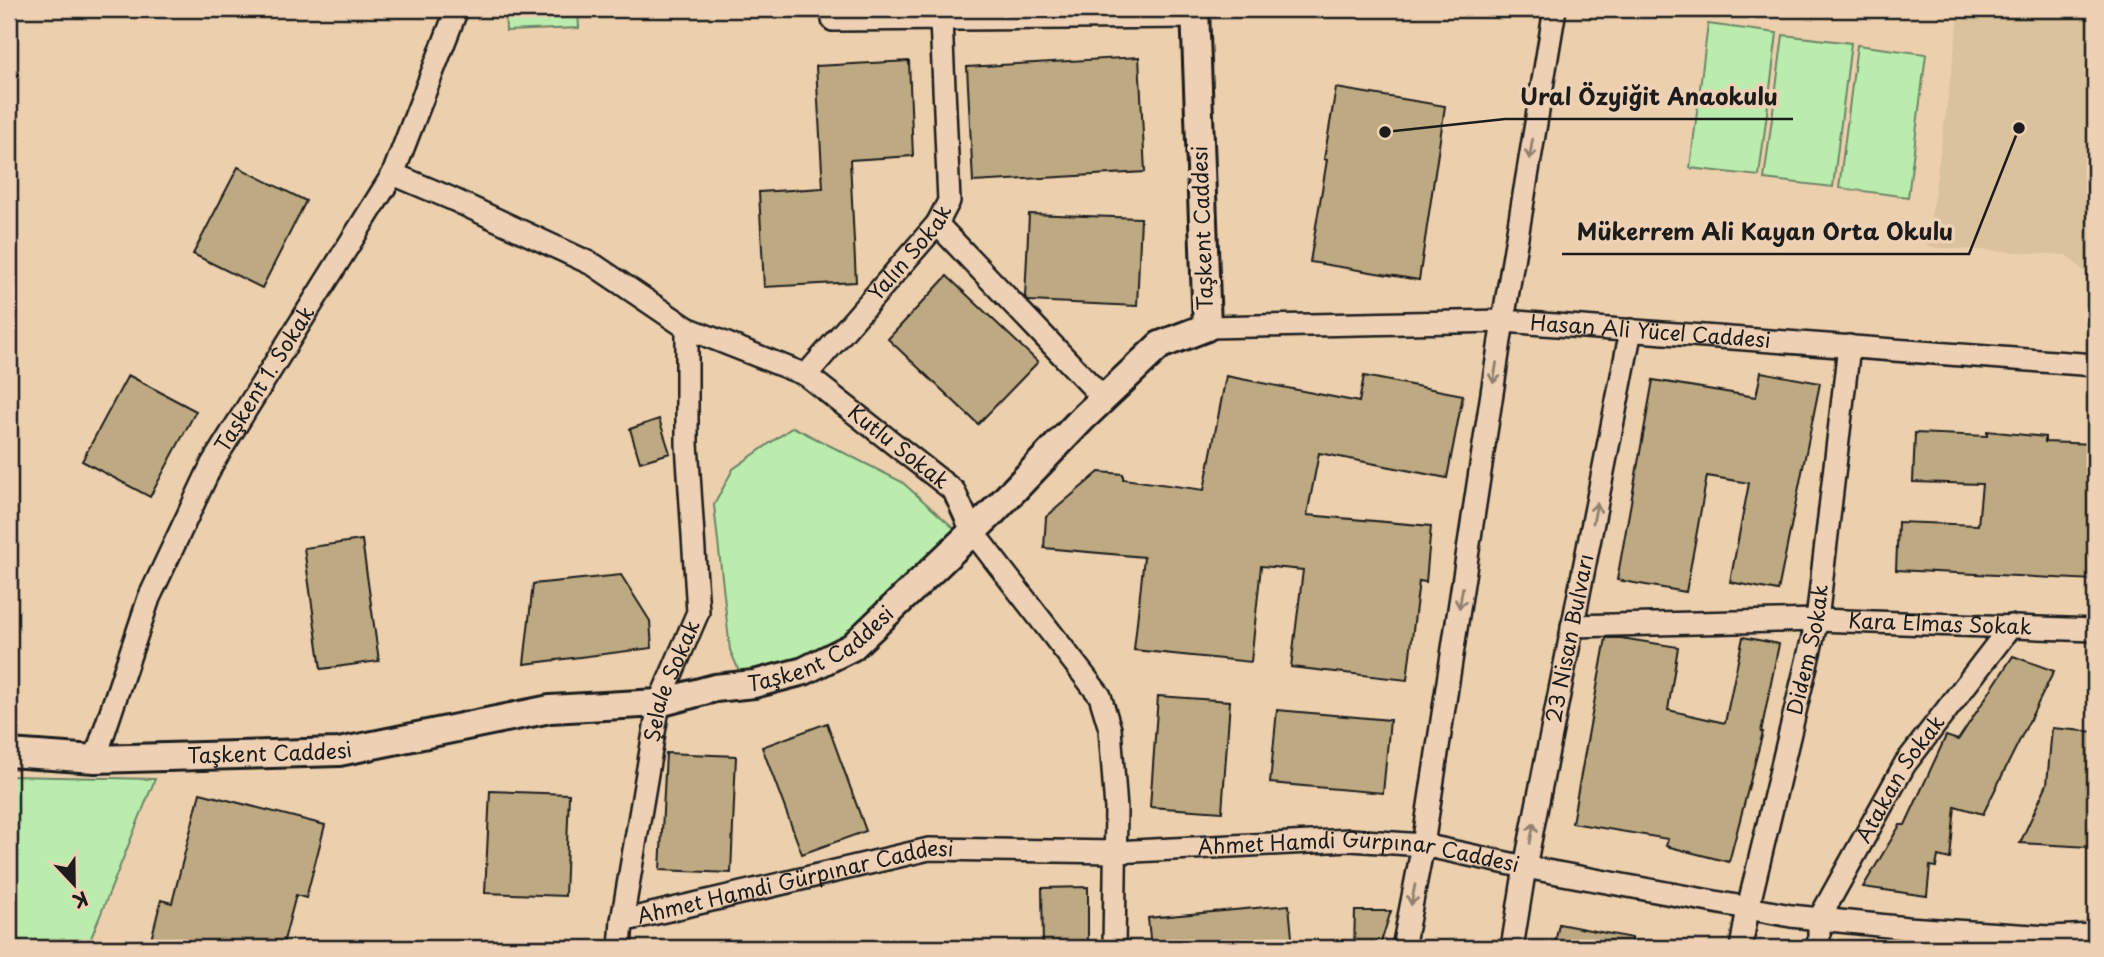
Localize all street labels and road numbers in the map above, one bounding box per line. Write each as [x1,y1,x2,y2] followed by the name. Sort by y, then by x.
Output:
[1182,145,1220,311] street label: Taşkent Caddesi
[860,198,958,307] street label: Yalın Sokak
[205,298,321,458] street label: Taşkent 1. Sokak
[1529,305,1772,355] street label: Hasan Ali Yücel Caddesi
[842,396,957,496] street label: Kutlu Sokak
[1536,551,1600,725] street label: 23 Nisan Bulvarı
[1777,582,1835,718] street label: Didem Sokak
[746,597,900,699] street label: Taşkent Caddesi
[1847,603,2032,642] street label: Kara Elmas Sokak
[635,614,707,744] street label: Şelale Sokak
[1846,707,1951,848] street label: Atakan Sokak
[187,732,355,770] street label: Taşkent Caddesi
[1197,821,1523,879] street label: Ahmet Hamdi Gürpınar Caddesi
[634,831,954,931] street label: Ahmet Hamdi Gürpınar Caddesi

